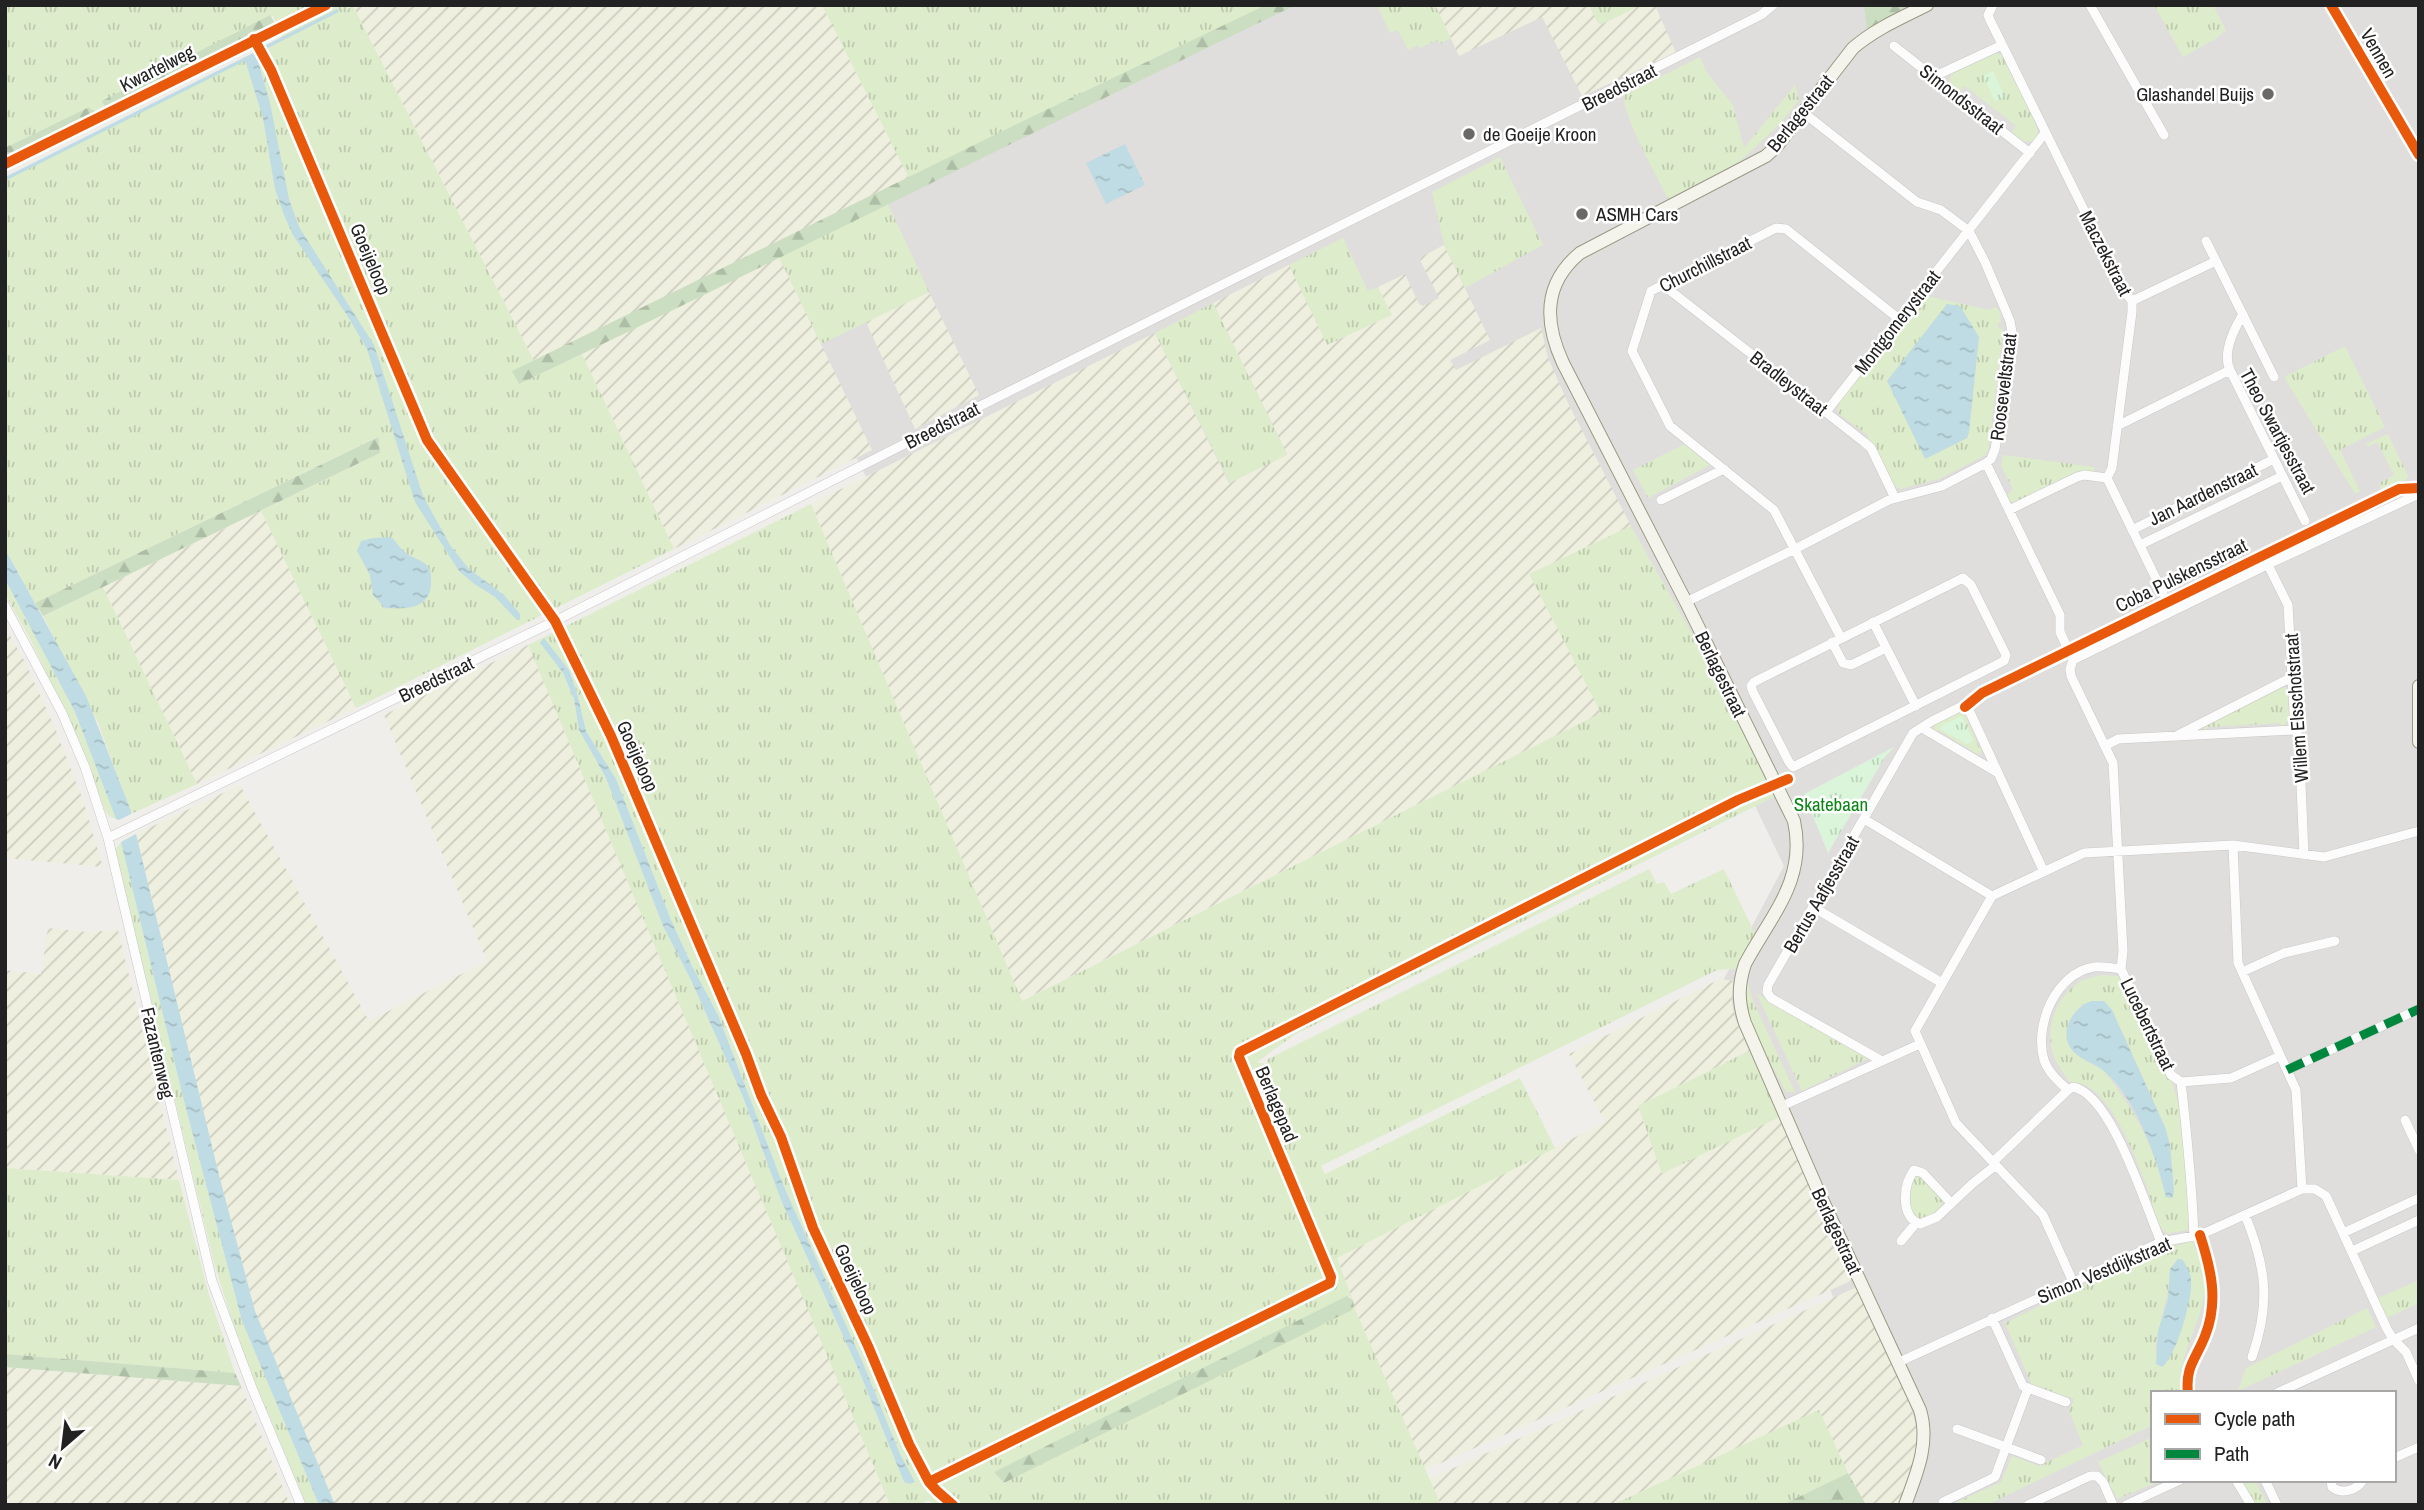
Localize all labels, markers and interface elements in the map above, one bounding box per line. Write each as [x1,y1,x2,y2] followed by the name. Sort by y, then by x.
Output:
[2355,24,2403,82] street label: Vennen
[115,38,199,98] street label: Kwartelweg
[1577,57,1661,117] street label: Breedstraat
[1914,58,2010,141] street label: Simondsstraat
[1761,68,1840,157] street label: Berlagestraat
[2136,81,2254,107] place label: Glashandel Buijs
[2260,86,2276,102] marker: Glashandel Buijs
[1483,121,1596,147] place label: de Goeije Kroon
[1461,126,1477,142] marker: de Goeije Kroon
[1595,201,1678,227] place label: ASMH Cars
[1574,206,1590,222] marker: ASMH Cars
[2073,206,2139,301] street label: Maczekstraat
[344,219,398,299] street label: Goeijeloop
[1654,229,1756,298] street label: Churchillstraat
[1848,264,1946,379] street label: Montgomerystraat
[1984,331,2023,442] street label: Rooseveltstraat
[1745,344,1834,422] street label: Bradleystraat
[2234,364,2322,499] street label: Theo Swartjesstraat
[900,395,984,455] street label: Breedstraat
[2144,456,2262,532] street label: Jan Aardenstraat
[2111,532,2252,618] street label: Coba Pulskensstraat
[1689,627,1753,722] street label: Berlagestraat
[2278,632,2314,784] street label: Willem Elsschotstraat
[394,649,478,708] street label: Breedstraat
[611,716,665,796] street label: Goeijeloop
[1794,791,1868,817] park label: Skatebaan
[1777,830,1865,957] street label: Bertus Aafjesstraat
[2114,974,2182,1075] street label: Lucebertstraat
[135,1005,181,1101] street label: Fazantenweg
[1249,1062,1305,1146] street label: Berlagepad
[1806,1184,1869,1279] street label: Berlagestraat
[2033,1230,2175,1310] street label: Simon Vestdijkstraat
[828,1239,884,1319] street label: Goeijeloop
[2151,1391,2396,1482] legend
[2214,1404,2295,1433] text: Cycle path
[28,1412,98,1482] north arrow
[2214,1439,2249,1468] text: Path
[44,1448,66,1476] text: N

